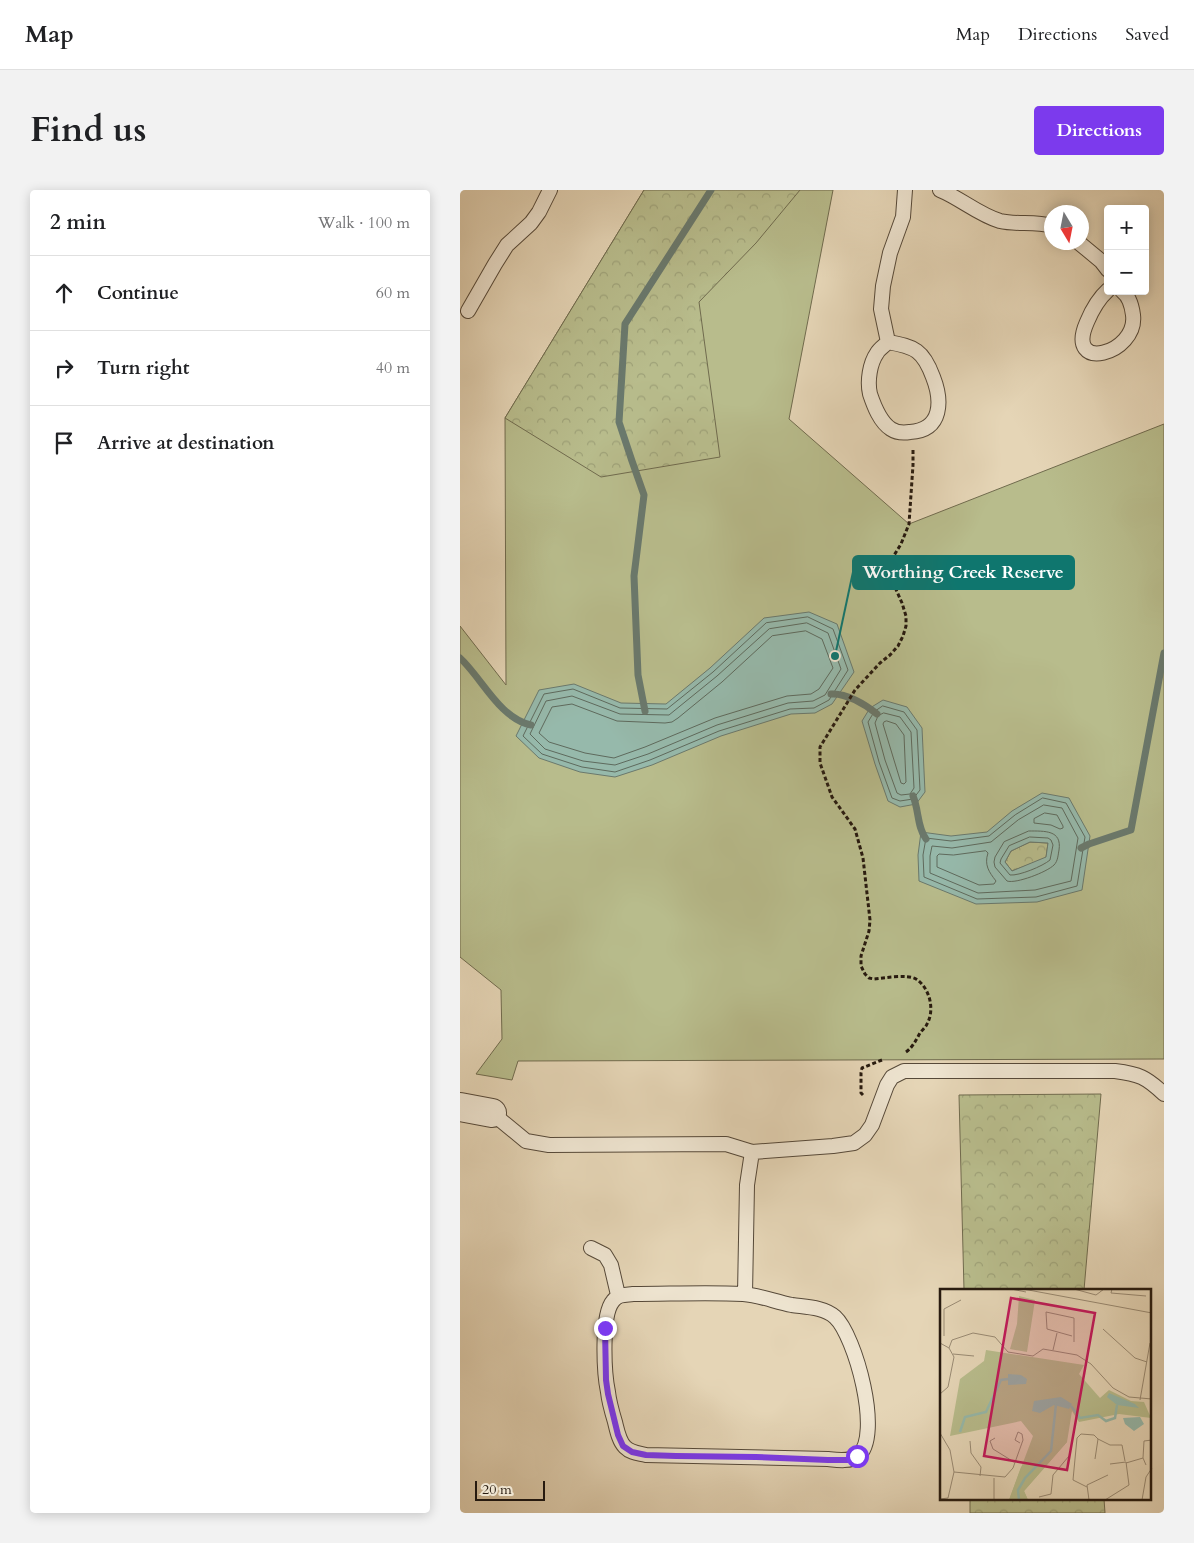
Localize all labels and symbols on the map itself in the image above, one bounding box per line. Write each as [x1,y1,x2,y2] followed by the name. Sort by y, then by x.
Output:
[1044,205,1089,250] north arrow
[853,556,1074,589] callout: Worthing Creek Reserve
[861,560,1064,585] text: Worthing Creek Reserve
[940,1289,1152,1500] inset map
[594,1317,617,1340] route end
[846,1445,869,1468] route start
[475,1478,545,1501] scale bar

